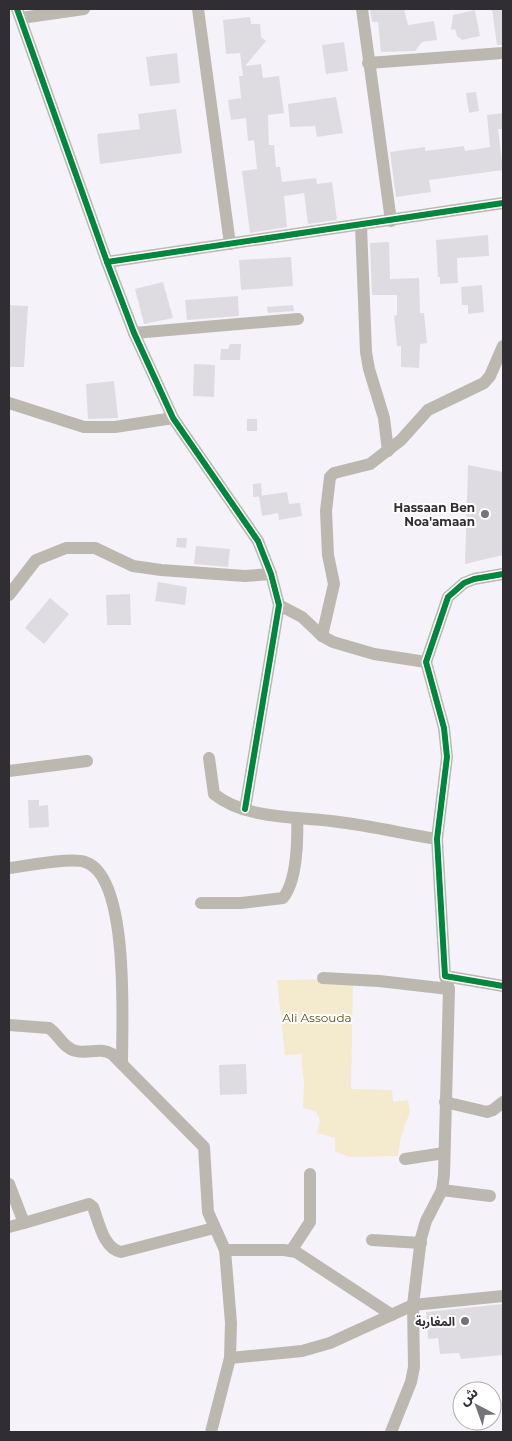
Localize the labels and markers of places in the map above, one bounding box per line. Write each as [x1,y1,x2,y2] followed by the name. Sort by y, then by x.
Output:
[394,500,475,529] place label: Hassaan Ben Noa'amaan
[479,508,491,520] marker: Hassaan Ben Noa'amaan
[415,1314,455,1329] place label: المغاربة
[459,1315,471,1327] marker: المغاربة

